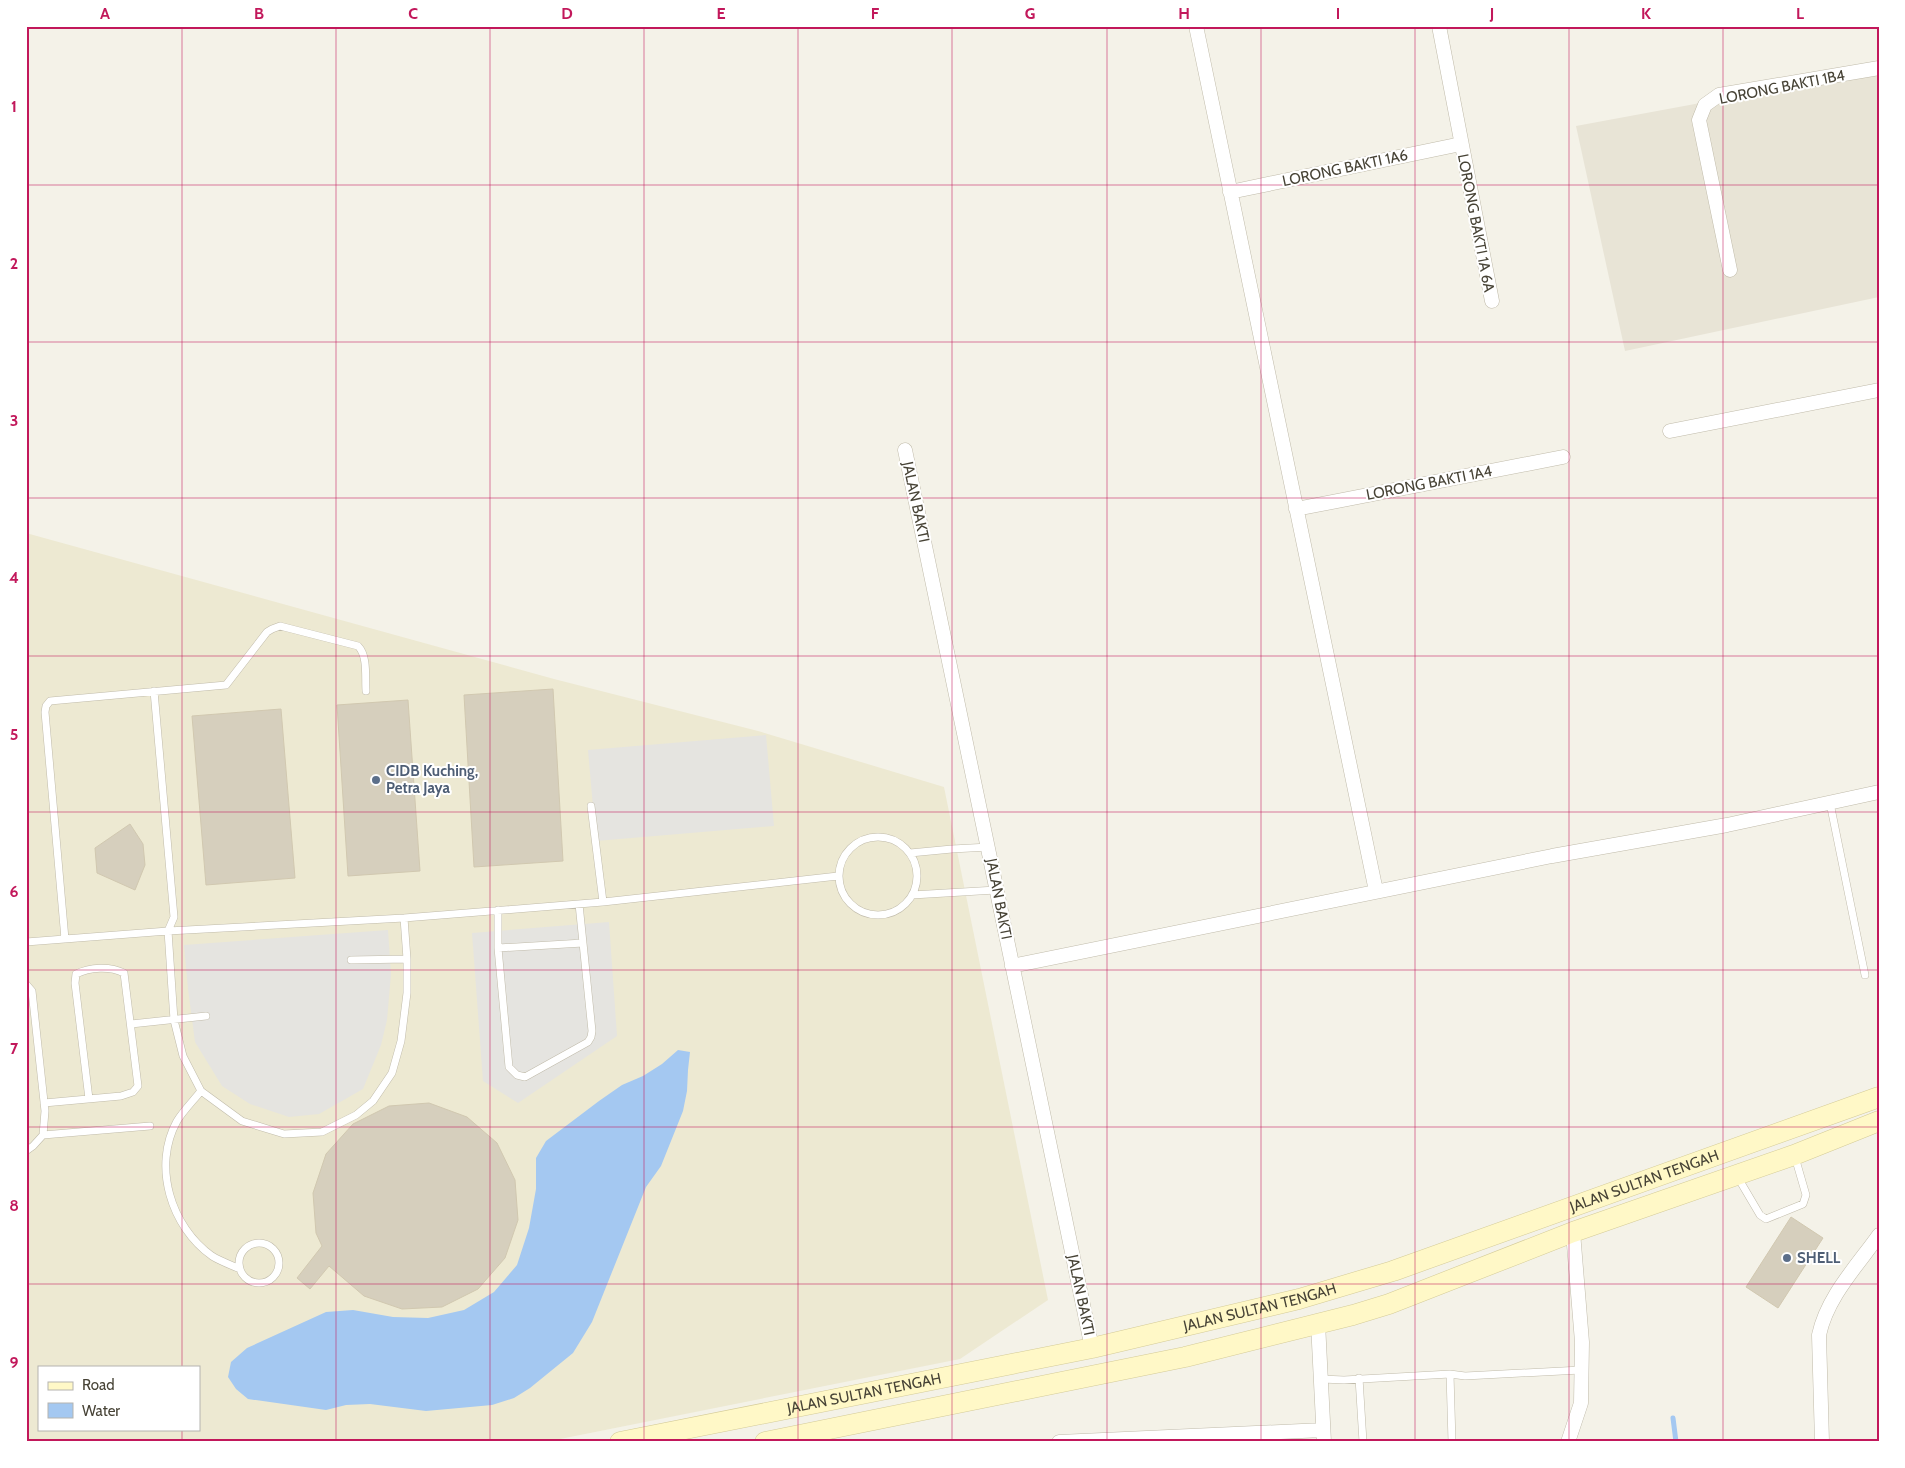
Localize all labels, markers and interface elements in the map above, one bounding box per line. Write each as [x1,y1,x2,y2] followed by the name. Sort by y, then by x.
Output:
[100,4,110,23] text: A
[254,4,264,23] text: B
[408,4,418,23] text: C
[561,4,573,23] text: D
[716,4,726,23] text: E
[871,4,880,23] text: F
[1025,4,1035,23] text: G
[1178,4,1190,23] text: H
[1336,4,1340,23] text: I
[1489,4,1494,23] text: J
[1641,4,1651,23] text: K
[1796,4,1804,23] text: L
[1718,66,1847,108] street label: LORONG BAKTI 1B4
[11,97,17,116] text: 1
[1281,146,1409,190] street label: LORONG BAKTI 1A6
[1454,152,1498,294] street label: LORONG BAKTI 1A 6A
[10,254,18,273] text: 2
[10,411,18,430] text: 3
[898,459,933,544] street label: JALAN BAKTI
[1364,462,1494,504] street label: LORONG BAKTI 1A4
[9,568,19,587] text: 4
[10,725,18,744] text: 5
[386,762,478,797] place label: CIDB Kuching, Petra Jaya
[370,774,382,786] marker: CIDB Kuching, Petra Jaya
[982,856,1016,941] street label: JALAN BAKTI
[10,882,19,901] text: 6
[10,1039,19,1058] text: 7
[1566,1146,1721,1216] street label: JALAN SULTAN TENGAH
[9,1196,19,1215] text: 8
[1797,1249,1841,1267] place label: SHELL
[1063,1252,1098,1337] street label: JALAN BAKTI
[1781,1252,1793,1264] marker: SHELL
[1181,1279,1339,1335] street label: JALAN SULTAN TENGAH
[10,1353,19,1372] text: 9
[38,1366,200,1430] legend
[784,1369,943,1418] street label: JALAN SULTAN TENGAH
[82,1376,115,1394] text: Road
[82,1402,120,1420] text: Water

